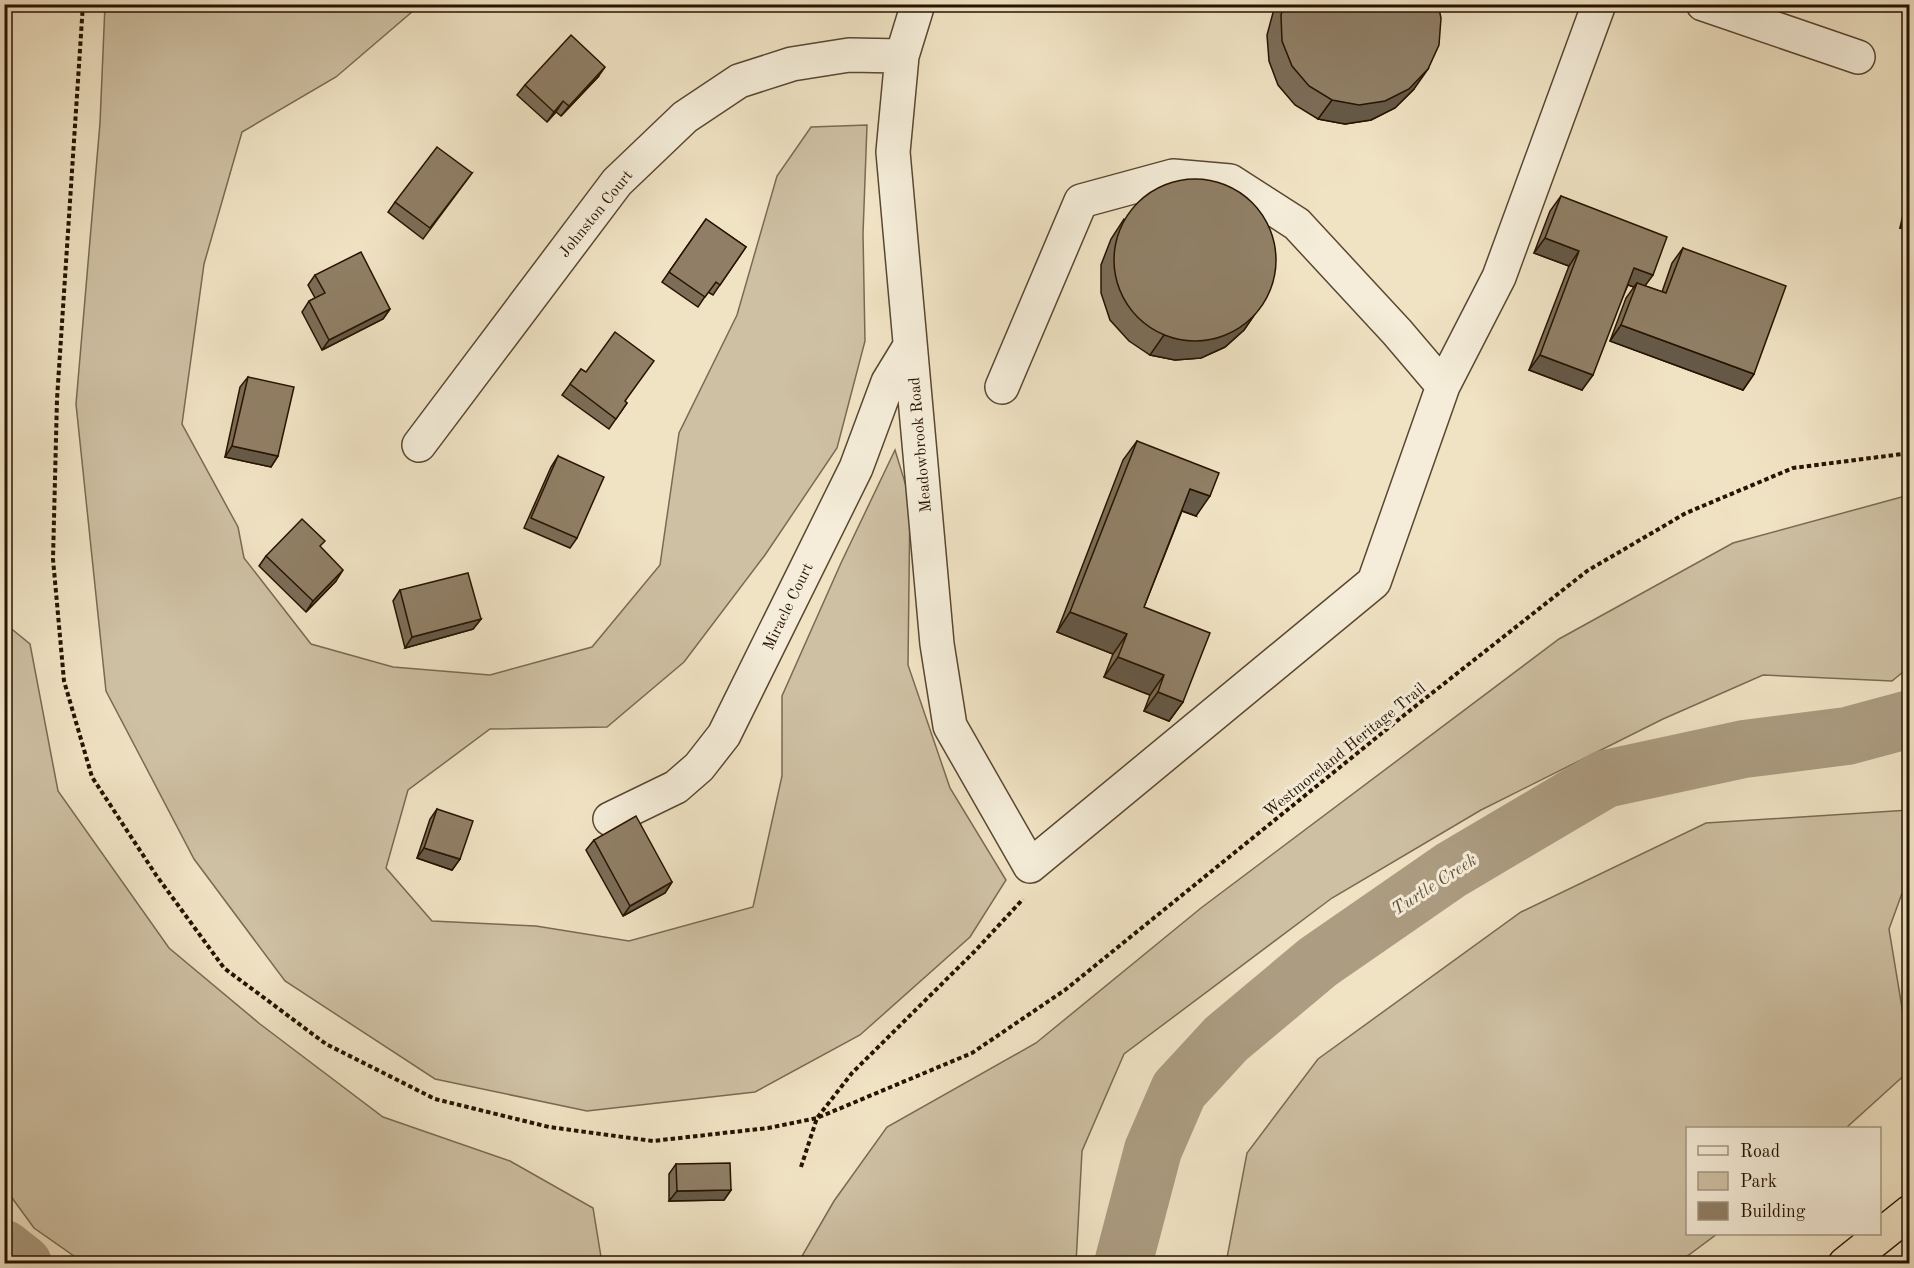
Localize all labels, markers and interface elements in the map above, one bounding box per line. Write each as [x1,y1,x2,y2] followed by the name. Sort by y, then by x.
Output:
[557,167,637,261] street label: Johnston Court
[907,376,935,513] street label: Meadowbrook Road
[761,560,817,653] street label: Miracle Court
[1261,680,1429,821] street label: Westmoreland Heritage Trail
[1389,851,1480,919] water label: Turtle Creek
[1686,1127,1881,1235] legend
[1740,1143,1780,1161] text: Road
[1740,1173,1777,1191] text: Park
[1740,1203,1806,1221] text: Building

